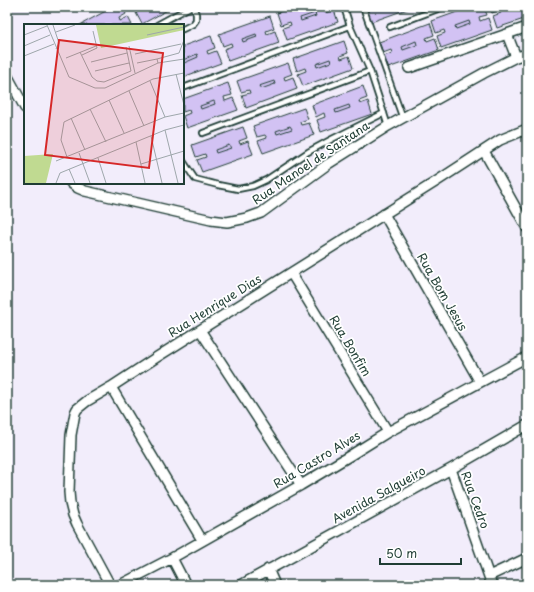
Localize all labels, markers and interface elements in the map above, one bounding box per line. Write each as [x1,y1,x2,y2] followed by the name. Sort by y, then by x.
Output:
[24,24,184,184] inset map
[248,116,373,208] street label: Rua Manoel de Santana
[413,249,473,334] street label: Rua Bom Jesus
[164,269,265,341] street label: Rua Henrique Dias
[326,311,376,380] street label: Rua Bonfim
[270,426,364,492] street label: Rua Castro Alves
[329,461,429,527] street label: Avenida Salgueiro
[457,468,495,531] street label: Rua Cedro
[380,540,461,566] scale bar
[386,544,417,562] text: 50 m

